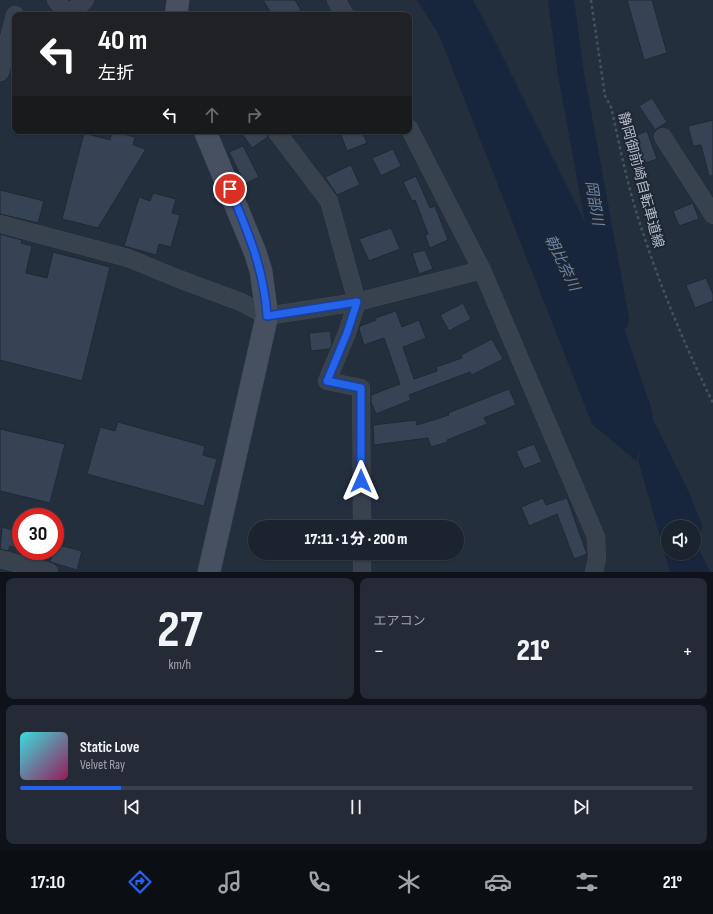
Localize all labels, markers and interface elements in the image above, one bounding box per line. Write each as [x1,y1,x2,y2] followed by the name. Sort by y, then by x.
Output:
[98,24,147,57] text: 40 m
[32,28,84,80] icon: left
[98,63,134,84] text: 左折
[159,104,181,126] icon: left
[201,104,223,126] icon: ahead
[243,104,265,126] icon: right
[615,110,667,250] street label: 静岡御前崎自転車道線
[213,172,247,206] pin
[219,178,241,200] icon: arrive
[581,179,608,229] water label: 岡部川
[540,232,585,296] water label: 朝比奈川
[340,460,382,502] position arrow
[12,508,64,560] speed limit sign: 30
[661,520,701,560] map controls
[661,520,701,560] button: sound
[305,530,407,549] text: 17:11 · 1 分 · 200 m
[157,599,202,662] text: 27
[374,613,426,629] text: エアコン
[517,633,550,669] text: 21°
[374,638,384,665] text: −
[682,638,693,665] text: +
[169,657,191,673] text: km/h
[80,738,139,757] text: Static Love
[80,757,125,773] text: Velvet Ray
[121,796,143,818] icon: previous
[345,796,367,818] icon: pause
[570,796,592,818] icon: next
[126,868,154,896] icon: directions
[216,868,244,896] icon: music
[305,868,333,896] icon: phone
[395,868,423,896] icon: climate
[484,868,512,896] icon: car
[573,868,601,896] icon: filters
[31,872,65,893] text: 17:10
[663,872,682,893] text: 21°

